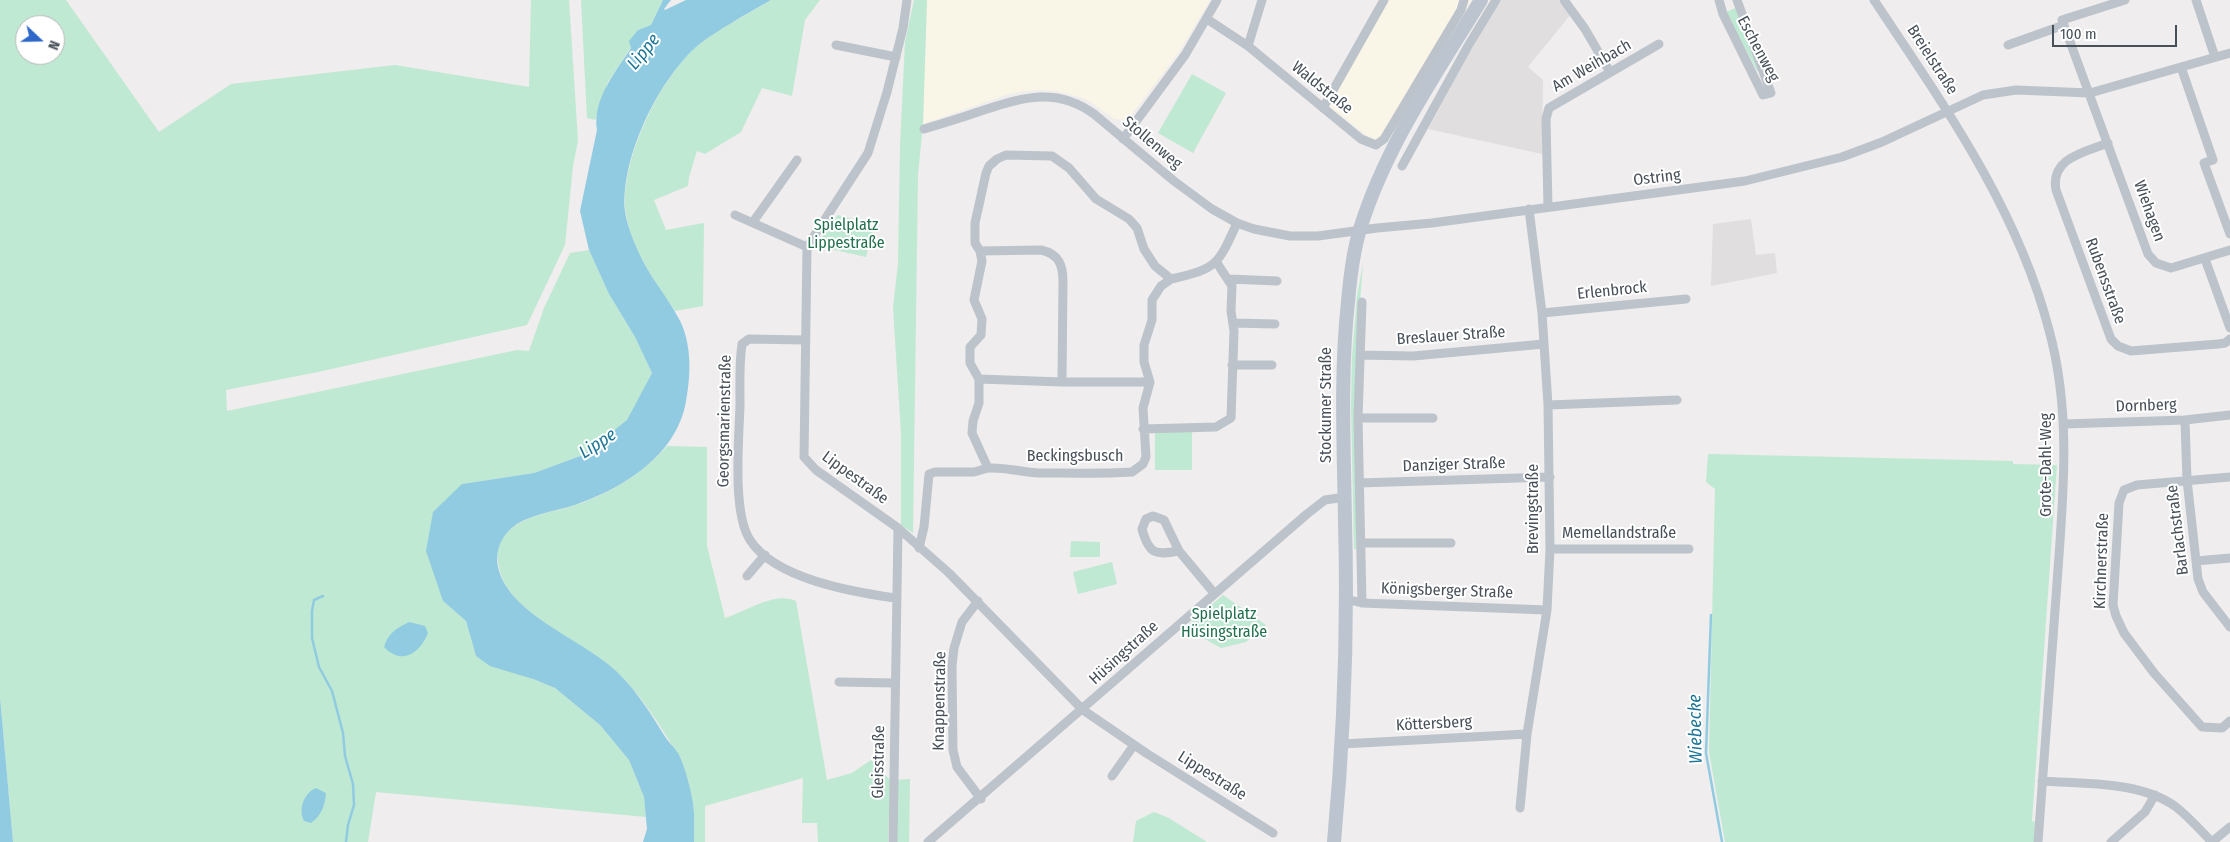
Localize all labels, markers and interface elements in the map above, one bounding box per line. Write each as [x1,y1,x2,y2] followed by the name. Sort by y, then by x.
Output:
[1733,13,1783,85] street label: Eschenweg
[15,15,65,65] north arrow
[2055,15,2180,47] scale bar
[1902,21,1962,99] street label: Breielstraße
[2060,25,2097,43] text: 100 m
[623,30,665,74] water label: Lippe
[1549,36,1635,96] street label: Am Weihbach
[44,38,63,52] text: N
[1287,57,1357,119] street label: Waldstraße
[1118,113,1186,173] street label: Stollenweg
[1632,166,1682,190] street label: Ostring
[2129,178,2169,244] street label: Wiehagen
[807,216,885,254] park label: Spielplatz Lippestraße
[2081,235,2129,327] street label: Rubensstraße
[1576,278,1648,304] street label: Erlenbrock
[1396,323,1506,349] street label: Breslauer Straße
[1317,347,1337,463] street label: Stockumer Straße
[714,355,736,487] street label: Georgsmarienstraße
[2115,395,2177,417] street label: Dornberg
[2037,413,2057,517] street label: Grote-Dahl-Weg
[575,424,621,464] water label: Lippe
[818,447,892,509] street label: Lippestraße
[1027,447,1123,467] street label: Beckingsbusch
[1402,454,1506,476] street label: Danziger Straße
[1524,464,1544,554] street label: Brevingstraße
[2163,484,2193,576] street label: Barlachstraße
[2091,513,2113,609] street label: Kirchnerstraße
[1562,524,1676,544] street label: Memellandstraße
[1381,579,1513,603] street label: Königsberger Straße
[1181,605,1267,643] park label: Spielplatz Hüsingstraße
[1086,617,1162,689] street label: Hüsingstraße
[930,651,950,751] street label: Knappenstraße
[1685,694,1707,764] water label: Wiebecke
[1395,712,1473,736] street label: Köttersberg
[869,725,889,799] street label: Gleisstraße
[1174,747,1250,805] street label: Lippestraße

